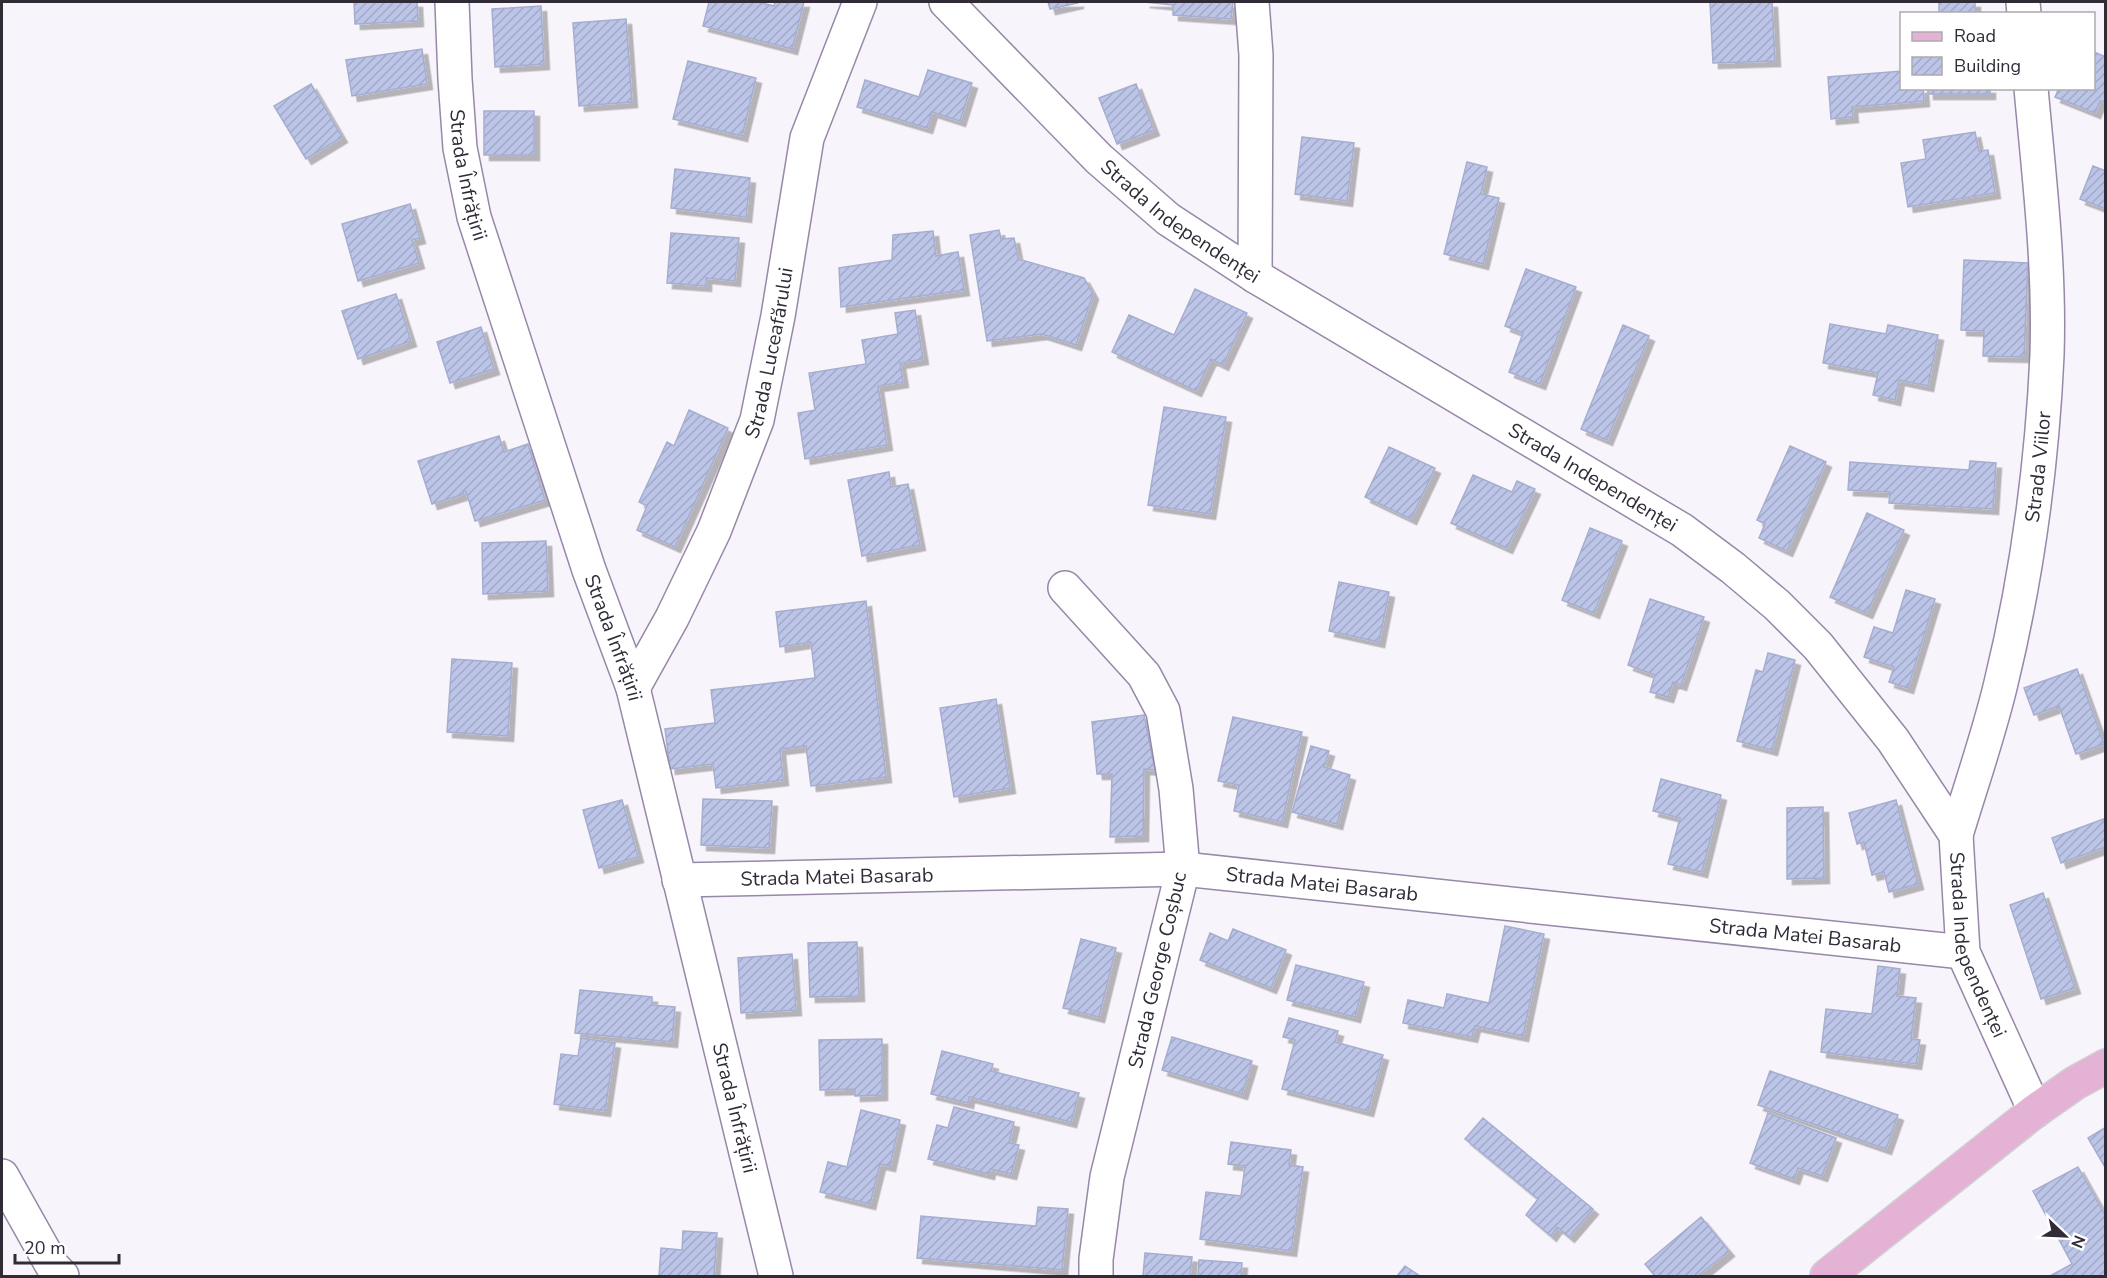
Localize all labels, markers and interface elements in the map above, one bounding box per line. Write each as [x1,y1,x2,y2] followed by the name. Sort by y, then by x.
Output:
[1900,12,2095,90] legend
[1954,24,1996,48] text: Road
[1954,54,2021,78] text: Building
[443,108,494,244] street label: Strada Înfrățirii
[1095,153,1265,290] street label: Strada Independenței
[738,265,800,443] street label: Strada Luceafărului
[2019,410,2058,524] street label: Strada Viilor
[1503,417,1683,538] street label: Strada Independenței
[578,571,649,704] street label: Strada Înfrățirii
[1943,851,2013,1042] street label: Strada Independenței
[740,861,934,893] street label: Strada Matei Basarab
[1225,861,1419,908] street label: Strada Matei Basarab
[1122,869,1193,1071] street label: Strada George Coșbuc
[1708,912,1903,959] street label: Strada Matei Basarab
[706,1040,764,1176] street label: Strada Înfrățirii
[2035,1206,2095,1266] north arrow
[15,1227,118,1265] scale bar
[2065,1232,2090,1251] text: N
[24,1236,66,1260] text: 20 m

